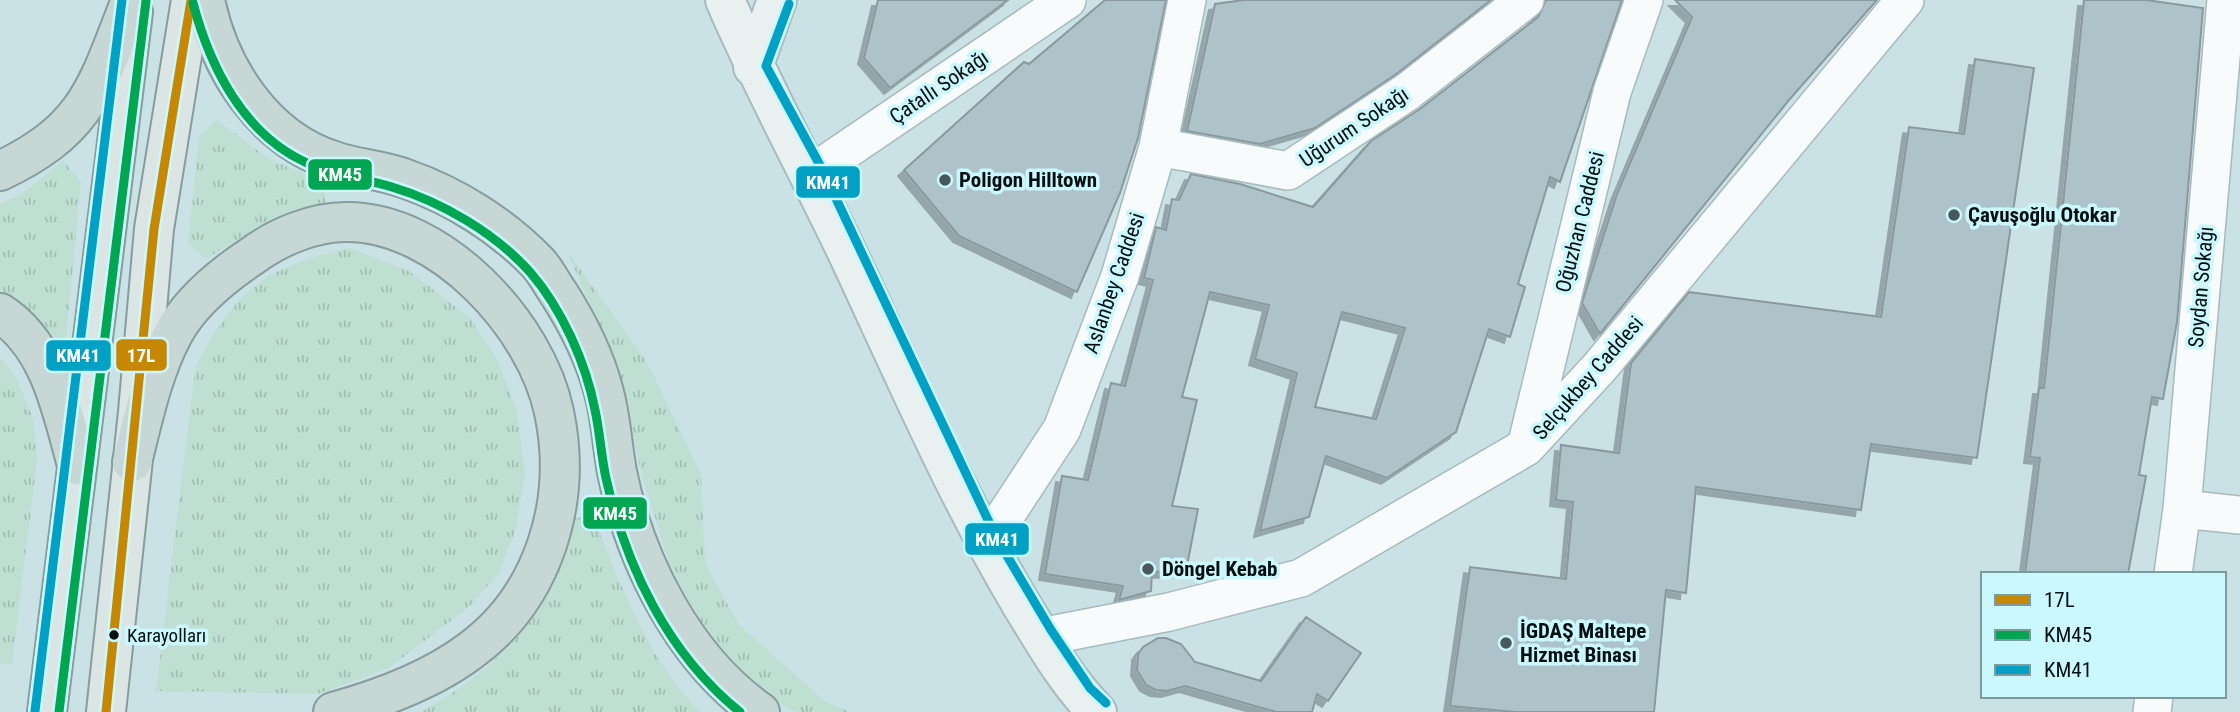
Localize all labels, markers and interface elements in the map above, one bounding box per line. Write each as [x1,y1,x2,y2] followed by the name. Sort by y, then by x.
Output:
[885,45,993,129] street label: Çatallı Sokağı
[1295,82,1413,172] street label: Uğurum Sokağı
[1551,149,1609,295] street label: Oğuzhan Caddesi
[307,158,373,191] line badge: KM45
[318,163,362,186] text: KM45
[795,165,861,199] line badge: KM41
[959,168,1097,192] place label: Poligon Hilltown
[806,171,850,194] text: KM41
[937,172,953,188] marker: Poligon Hilltown
[1968,203,2117,227] place label: Çavuşoğlu Otokar
[1946,207,1962,223] marker: Çavuşoğlu Otokar
[1079,209,1149,357] street label: Aslanbey Caddesi
[2184,225,2218,349] street label: Soydan Sokağı
[1528,311,1648,445] street label: Selçukbey Caddesi
[115,338,168,372] line badge: 17L
[45,339,112,372] line badge: KM41
[56,344,100,367] text: KM41
[127,344,155,367] text: 17L
[582,496,648,530] line badge: KM45
[593,502,637,525] text: KM45
[964,522,1030,556] line badge: KM41
[975,528,1019,551] text: KM41
[1162,557,1278,581] place label: Döngel Kebab
[1140,561,1156,577] marker: Döngel Kebab
[1981,572,2226,698] legend
[2044,588,2075,612] text: 17L
[1520,619,1646,667] place label: İGDAŞ Maltepe Hizmet Binası
[2044,623,2092,647] text: KM45
[127,624,206,647] place label: Karayolları
[107,628,121,642] marker: Karayolları
[1498,635,1514,651] marker: İGDAŞ Maltepe Hizmet Binası
[2044,658,2092,682] text: KM41

